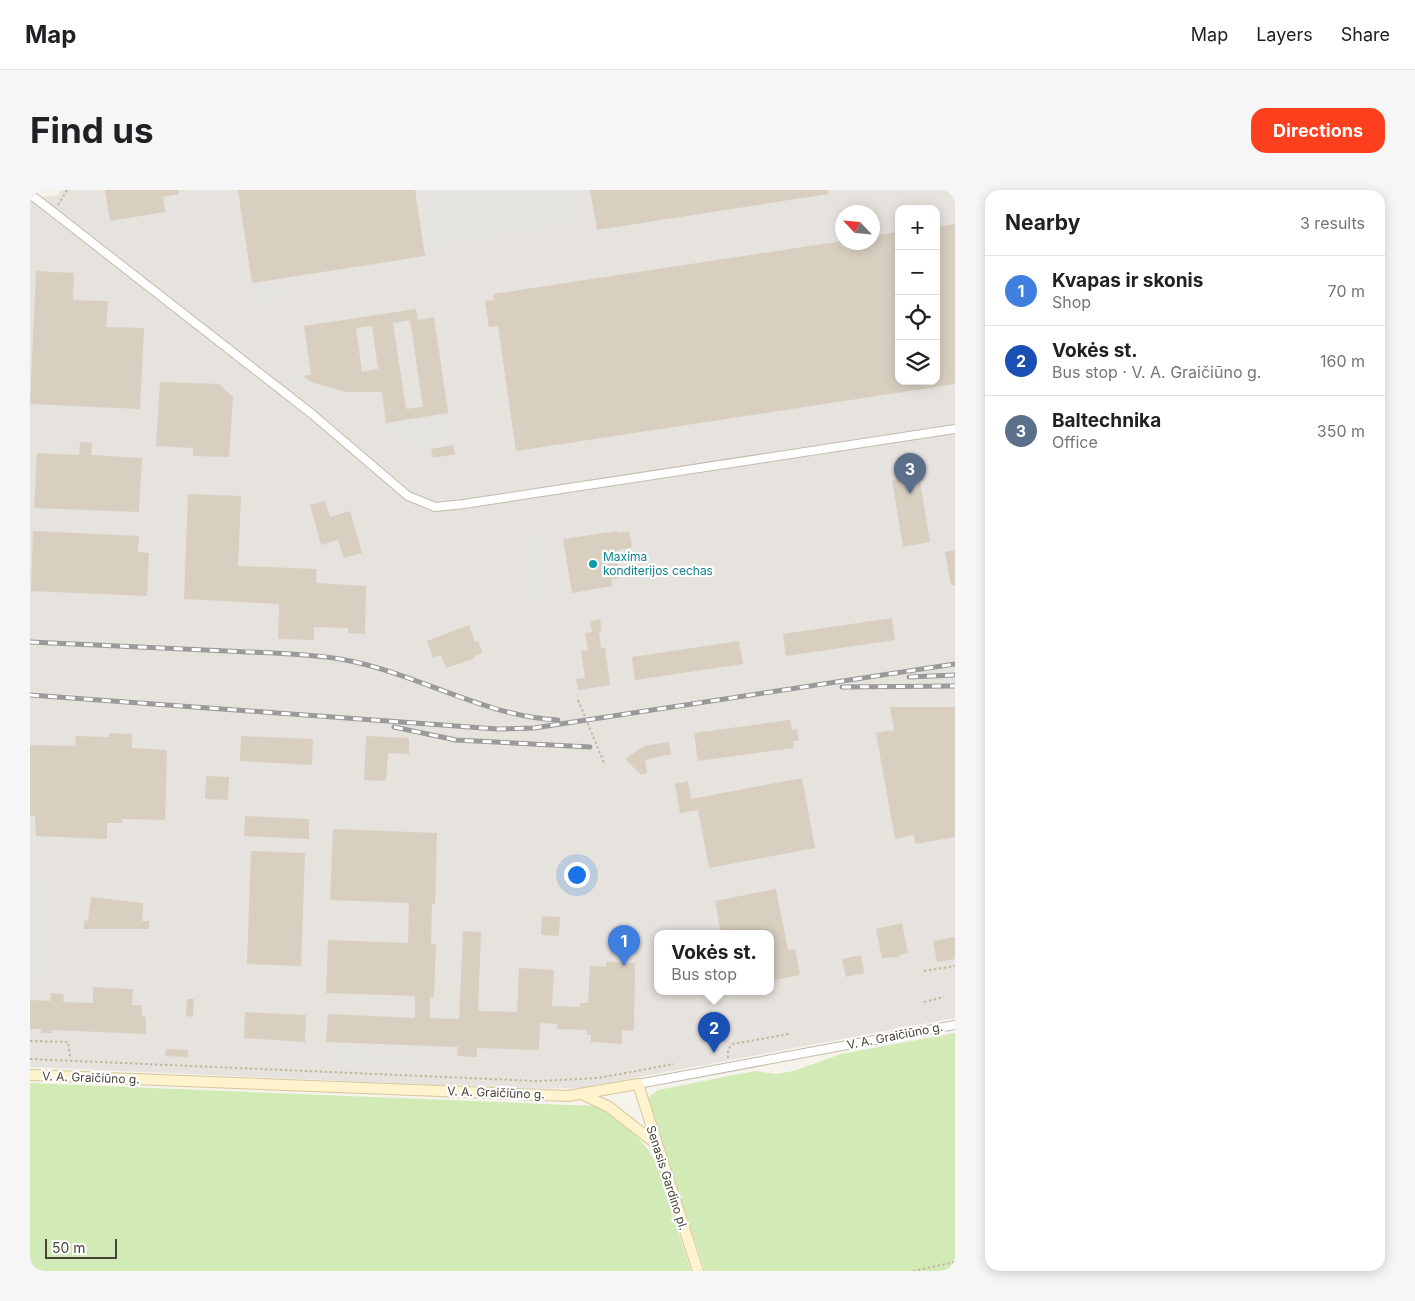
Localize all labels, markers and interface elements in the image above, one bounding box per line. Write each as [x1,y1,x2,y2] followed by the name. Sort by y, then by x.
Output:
[25,20,76,49] text: Map
[1191,24,1228,45] text: Map
[1256,24,1313,45] text: Layers
[1341,24,1390,45] text: Share
[1251,108,1385,153] button: Directions
[30,109,154,151] text: Find us
[835,205,880,250] north arrow
[895,205,940,385] map controls
[895,205,940,250] button: +
[1005,210,1080,235] text: Nearby
[1300,213,1365,233] text: 3 results
[895,250,940,295] button: −
[1052,269,1203,292] text: Kvapas ir skonis
[1018,281,1024,301] text: 1
[1328,281,1365,301] text: 70 m
[1052,292,1091,312] text: Shop
[895,295,940,340] button: locate
[1052,339,1138,362] text: Vokės st.
[895,340,940,385] button: layers
[1016,351,1026,371] text: 2
[1320,351,1365,371] text: 160 m
[1052,362,1261,382] text: Bus stop · V. A. Graičiūno g.
[1052,409,1161,432] text: Baltechnika
[1016,421,1026,441] text: 3
[1317,421,1365,441] text: 350 m
[1052,432,1098,452] text: Office
[894,453,926,494] pin: 3
[603,549,713,578] place label: Maxima konditerijos cechas
[587,558,599,570] marker: Maxima konditerijos cechas
[564,862,590,888] your location
[608,925,640,966] pin: 1
[654,930,774,995] popup
[671,941,757,964] text: Vokės st.
[671,964,737,984] text: Bus stop
[698,1012,730,1053] pin: 2
[846,1019,944,1052] street label: V. A. Graičiūno g.
[42,1068,140,1087] street label: V. A. Graičiūno g.
[447,1083,545,1102] street label: V. A. Graičiūno g.
[643,1124,691,1232] street label: Senasis Gardino pl.
[45,1236,118,1259] scale bar
[52,1239,86,1256] text: 50 m

